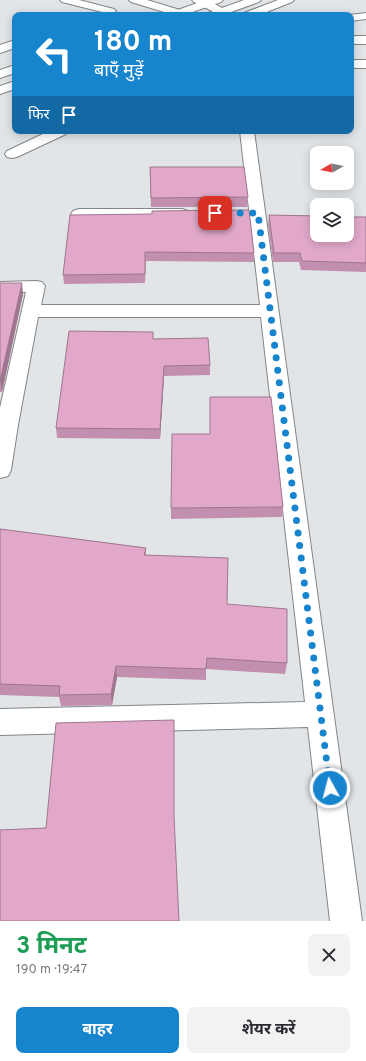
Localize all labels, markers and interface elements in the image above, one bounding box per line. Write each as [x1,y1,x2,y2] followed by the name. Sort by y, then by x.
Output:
[94,25,172,61] text: 180 m
[28,28,80,80] icon: left
[94,60,144,83] text: बाएँ मुड़ें
[58,104,80,126] icon: arrive
[28,106,50,125] text: फिर
[310,146,354,190] north arrow
[310,146,354,242] map controls
[198,196,232,230] pin
[310,198,354,242] button: layers
[204,202,226,224] icon: arrive
[309,767,351,809] position arrow
[16,932,87,962] text: 3 मिनट
[308,934,350,976] button: close
[16,962,87,978] text: 190 m · 19:47
[16,1007,179,1053] button: बाहर
[187,1007,350,1053] button: शेयर करें

